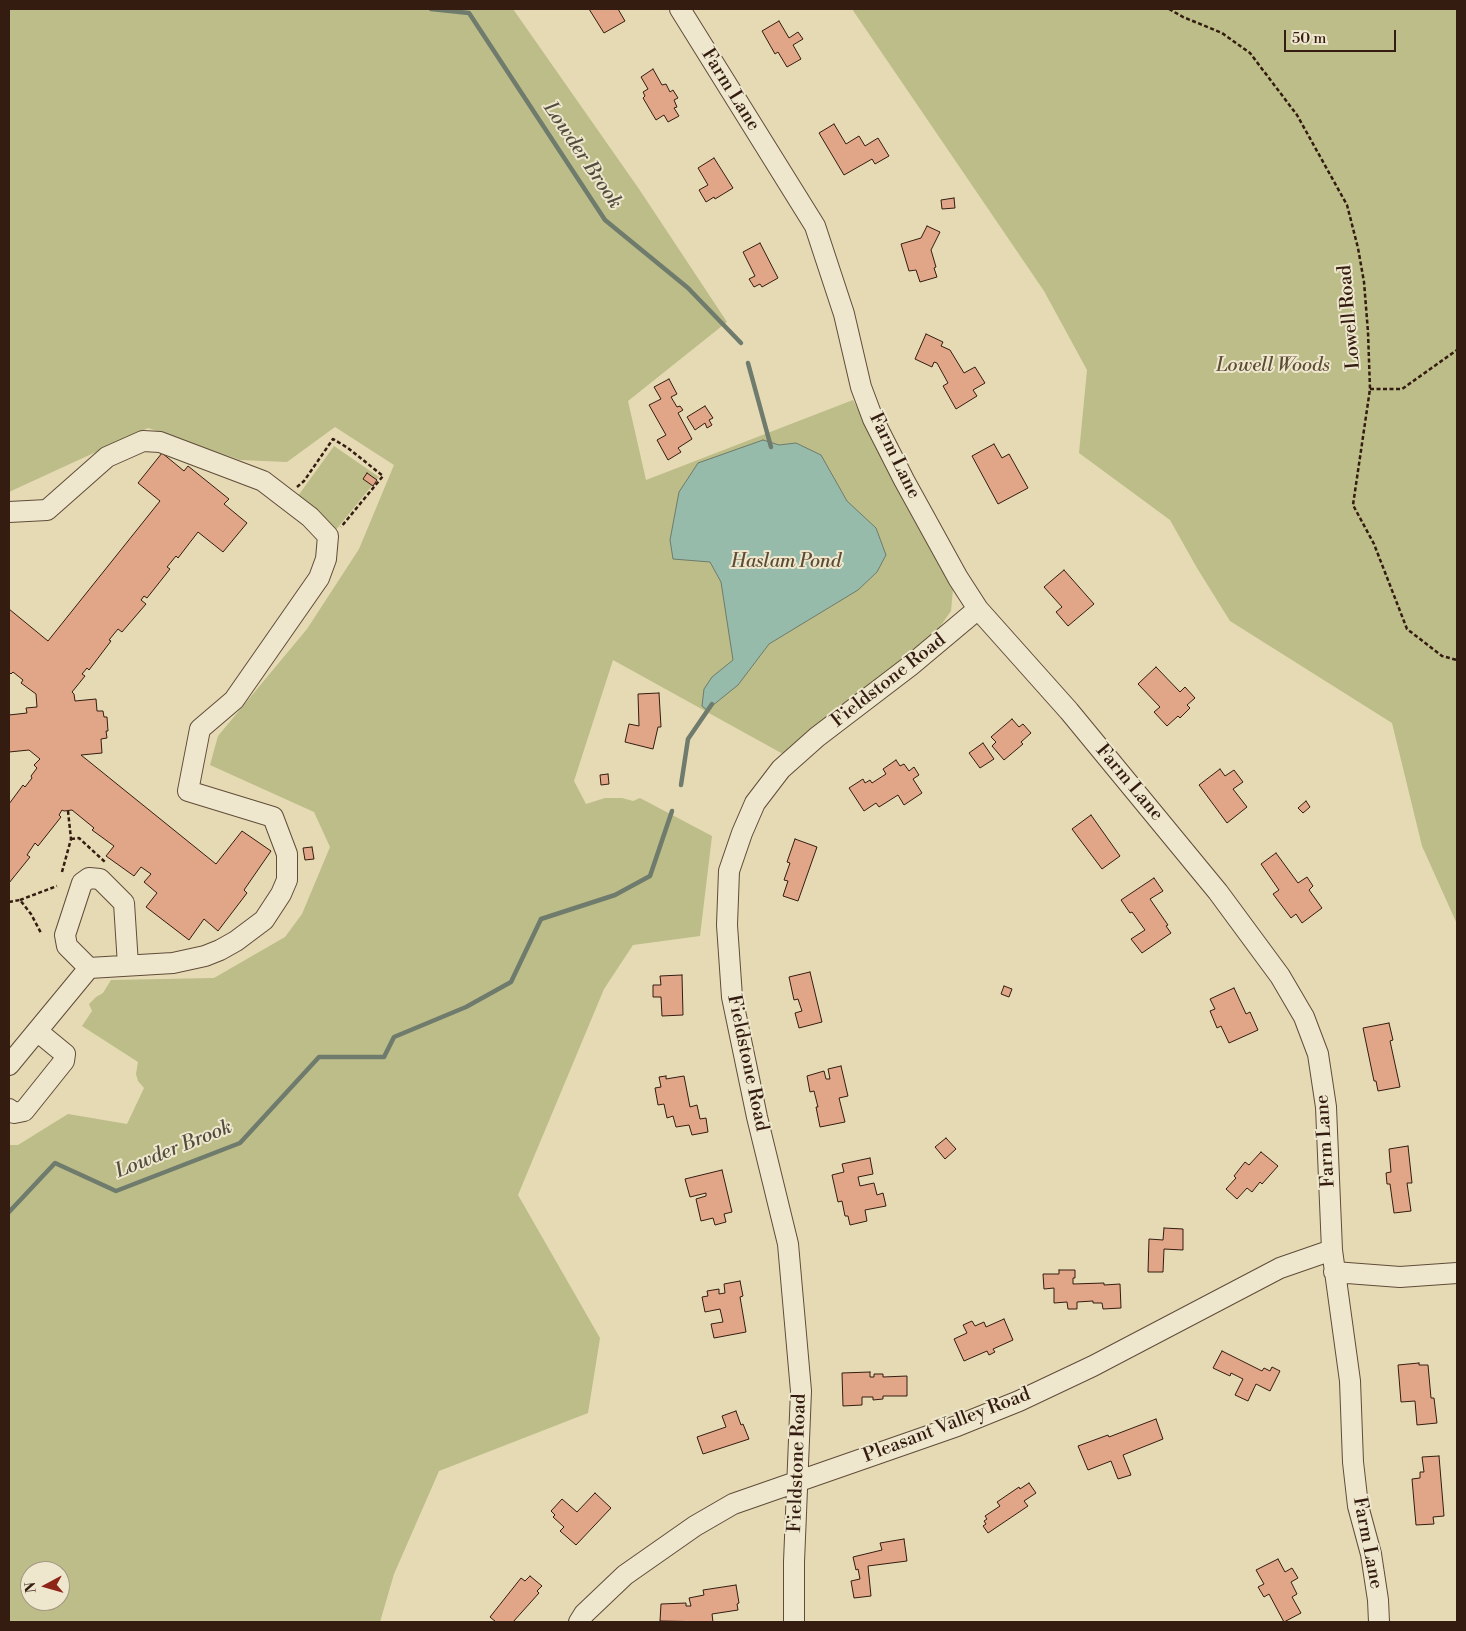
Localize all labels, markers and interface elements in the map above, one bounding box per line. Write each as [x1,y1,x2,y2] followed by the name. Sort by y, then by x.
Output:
[1286,20,1398,52] scale bar
[1292,29,1326,48] text: 50 m
[696,44,764,136] street label: Farm Lane
[537,98,627,214] water label: Lowder Brook
[1334,264,1366,370] street label: Lowell Road
[1216,355,1330,377] park label: Lowell Woods
[863,409,925,503] street label: Farm Lane
[731,551,841,573] park label: Haslam Pond
[827,629,951,733] street label: Fieldstone Road
[1090,740,1168,826] street label: Farm Lane
[721,993,773,1133] street label: Fieldstone Road
[1311,1094,1341,1188] street label: Farm Lane
[112,1116,236,1184] water label: Lowder Brook
[860,1384,1034,1468] street label: Pleasant Valley Road
[784,1393,812,1533] street label: Fieldstone Road
[1347,1495,1387,1591] street label: Farm Lane
[20,1561,70,1611] north arrow
[22,1581,41,1594] text: N

